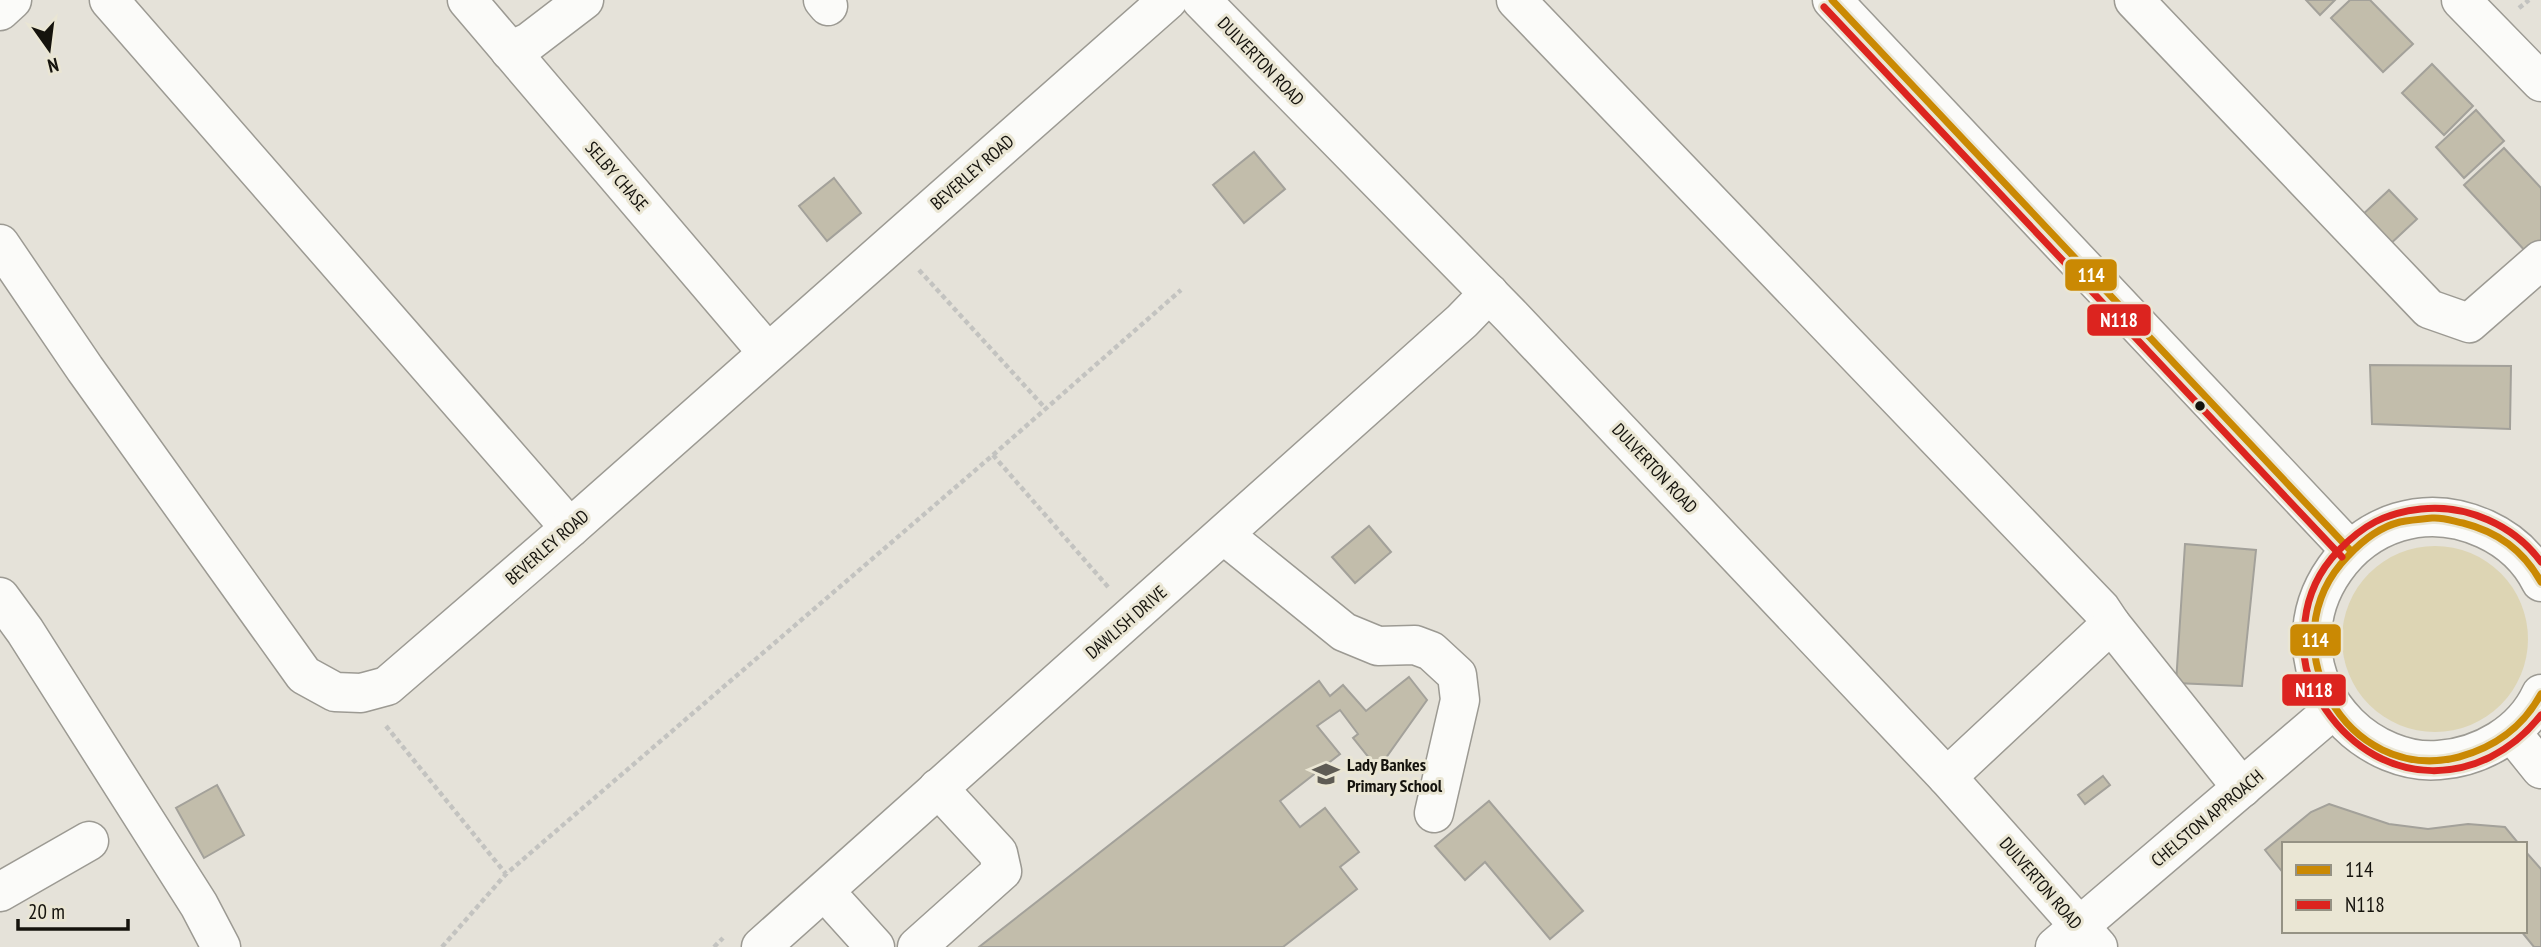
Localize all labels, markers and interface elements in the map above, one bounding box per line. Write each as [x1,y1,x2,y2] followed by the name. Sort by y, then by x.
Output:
[1213,12,1309,110] street label: DULVERTON ROAD
[14,14,84,84] north arrow
[45,53,61,78] text: N
[925,129,1019,215] street label: BEVERLEY ROAD
[580,136,654,216] street label: SELBY CHASE
[2064,258,2118,292] line badge: 114
[2077,263,2105,287] text: 114
[2086,303,2152,337] line badge: N118
[2100,308,2138,332] text: N118
[2193,399,2207,413] unlabelled marker
[1607,418,1703,518] street label: DULVERTON ROAD
[500,504,594,590] street label: BEVERLEY ROAD
[1081,580,1171,664] street label: DAWLISH DRIVE
[2289,623,2342,657] line badge: 114
[2301,628,2329,652] text: 114
[2281,673,2347,707] line badge: N118
[2295,678,2333,702] text: N118
[1347,753,1443,797] place label: Lady Bankes Primary School
[1311,759,1341,789] school or university icon: Lady Bankes Primary School
[2146,764,2268,872] street label: CHELSTON APPROACH
[1995,832,2087,934] street label: DULVERTON ROAD
[2282,842,2527,933] legend
[2345,856,2374,883] text: 114
[18,888,128,932] scale bar
[2345,891,2385,918] text: N118
[28,898,65,925] text: 20 m

